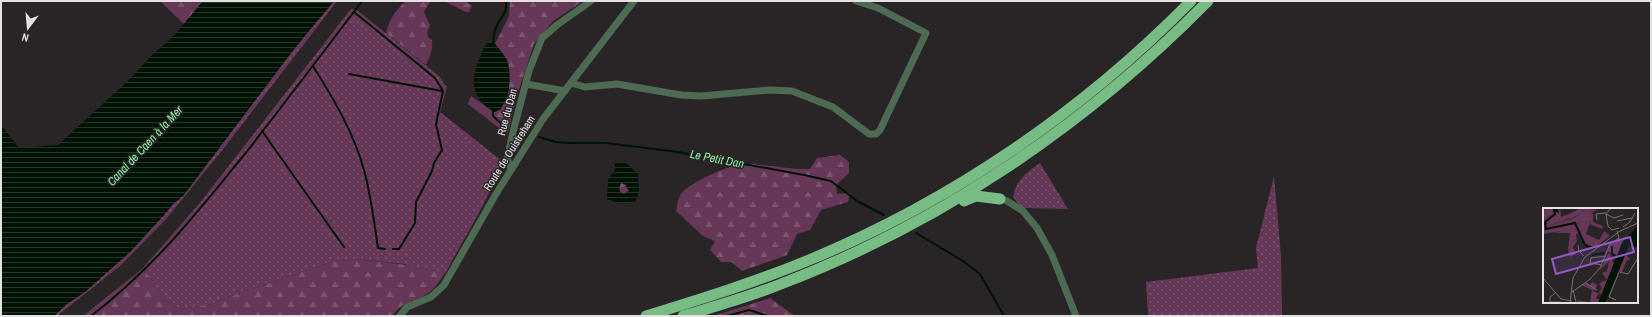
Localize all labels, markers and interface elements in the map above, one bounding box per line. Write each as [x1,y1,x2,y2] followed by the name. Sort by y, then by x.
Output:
[8,8,48,48] north arrow
[20,30,30,45] text: N
[494,87,520,137] street label: Rue du Dan
[104,102,187,189] water label: Canal de Caen à la Mer
[480,113,538,193] street label: Route de Ouistreham
[689,146,745,172] water label: Le Petit Dan
[1543,208,1638,303] inset map

